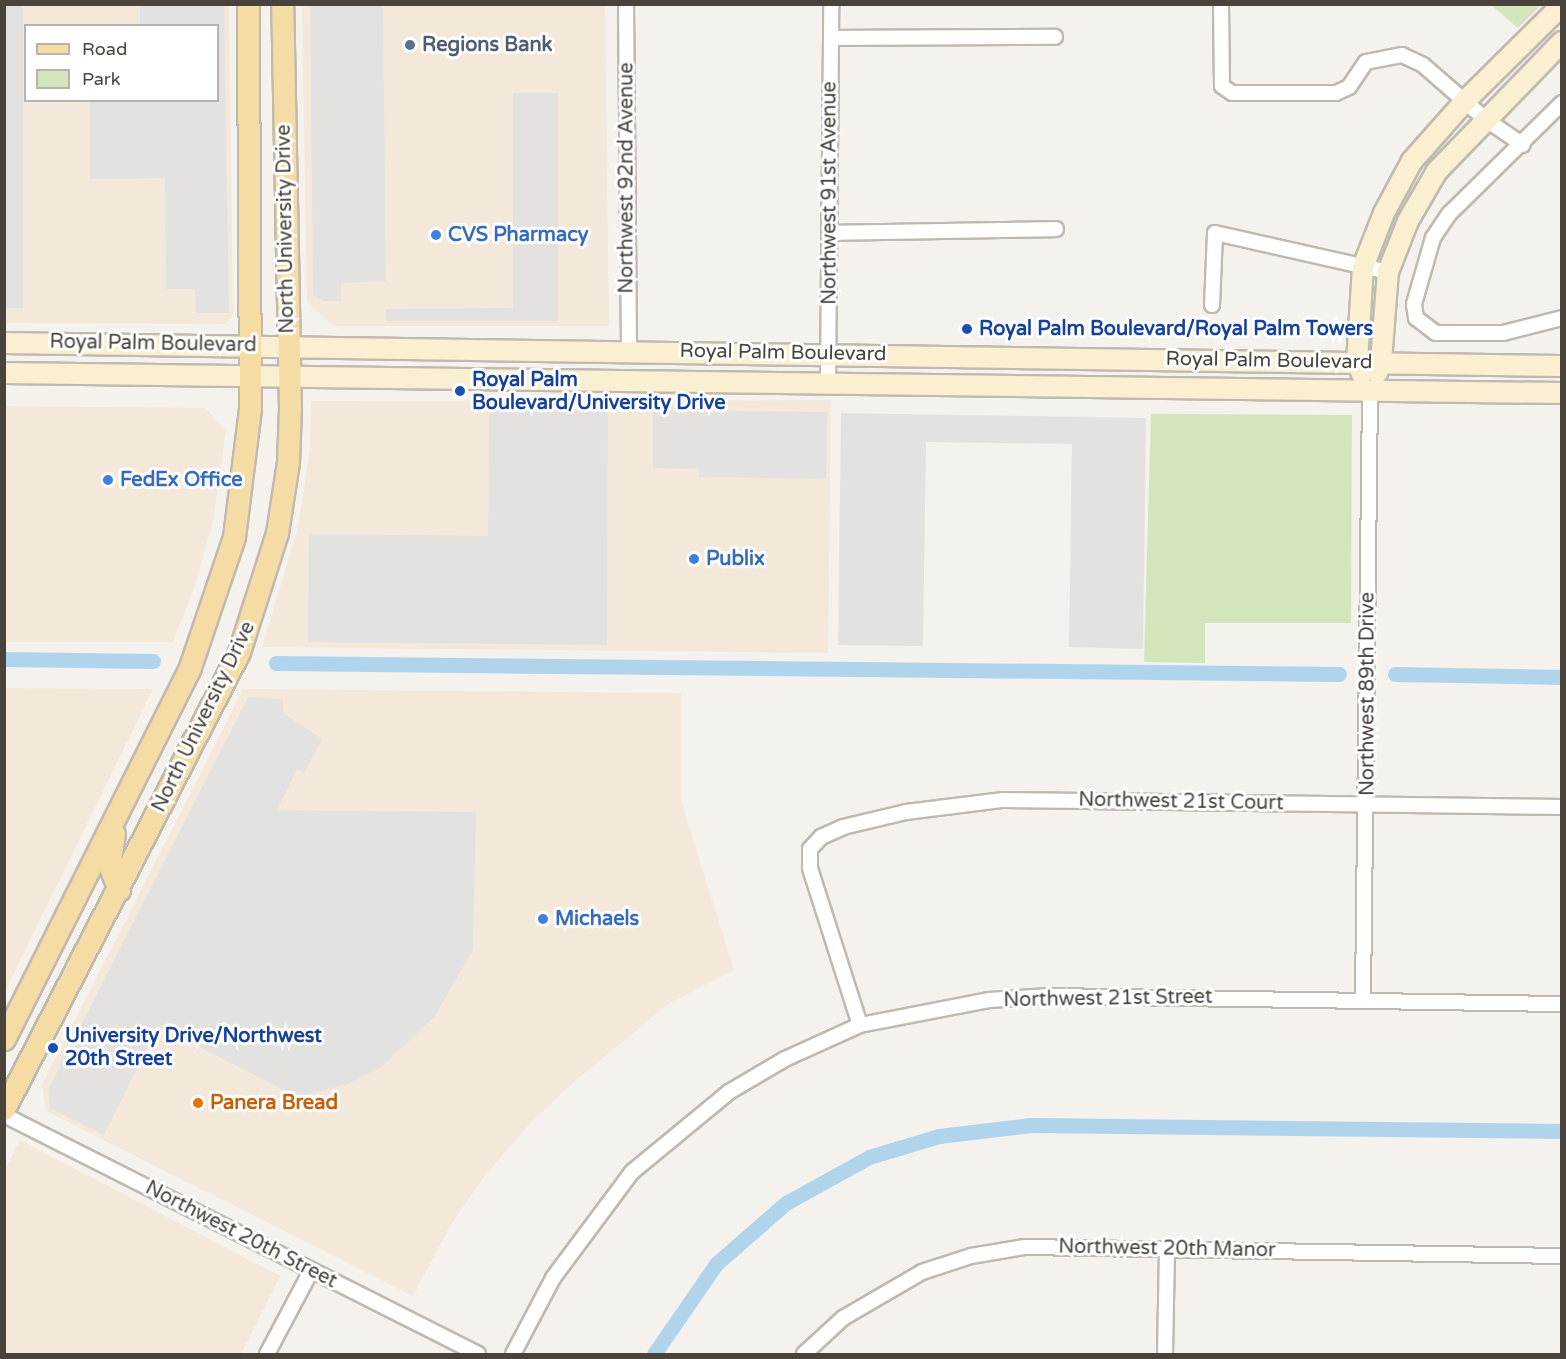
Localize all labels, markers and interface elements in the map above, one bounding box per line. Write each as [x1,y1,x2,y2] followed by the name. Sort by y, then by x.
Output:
[24,24,219,102] legend
[422,33,552,57] place label: Regions Bank
[82,38,127,60] text: Road
[403,38,417,52] marker: Regions Bank
[615,62,639,294] street label: Northwest 92nd Avenue
[82,68,120,90] text: Park
[818,81,842,305] street label: Northwest 91st Avenue
[272,124,300,334] street label: North University Drive
[448,223,589,247] place label: CVS Pharmacy
[429,228,443,242] marker: CVS Pharmacy
[979,317,1373,341] place label: Royal Palm Boulevard/Royal Palm Towers
[960,322,974,336] marker: Royal Palm Boulevard/Royal Palm Towers
[49,330,257,358] street label: Royal Palm Boulevard
[679,339,887,367] street label: Royal Palm Boulevard
[1165,347,1373,375] street label: Royal Palm Boulevard
[472,368,726,415] place label: Royal Palm Boulevard/University Drive
[453,384,467,398] marker: Royal Palm Boulevard/University Drive
[120,468,243,492] place label: FedEx Office
[101,473,115,487] marker: FedEx Office
[706,547,765,571] place label: Publix
[687,552,701,566] marker: Publix
[1356,592,1380,796] street label: Northwest 89th Drive
[147,618,261,816] street label: North University Drive
[1078,788,1284,816] street label: Northwest 21st Court
[555,907,639,931] place label: Michaels
[536,912,550,926] marker: Michaels
[1003,985,1213,1013] street label: Northwest 21st Street
[65,1024,322,1071] place label: University Drive/Northwest 20th Street
[46,1041,60,1055] marker: University Drive/Northwest 20th Street
[210,1091,338,1115] place label: Panera Bread
[191,1096,205,1110] marker: Panera Bread
[141,1176,341,1294] street label: Northwest 20th Street
[1058,1235,1276,1263] street label: Northwest 20th Manor

